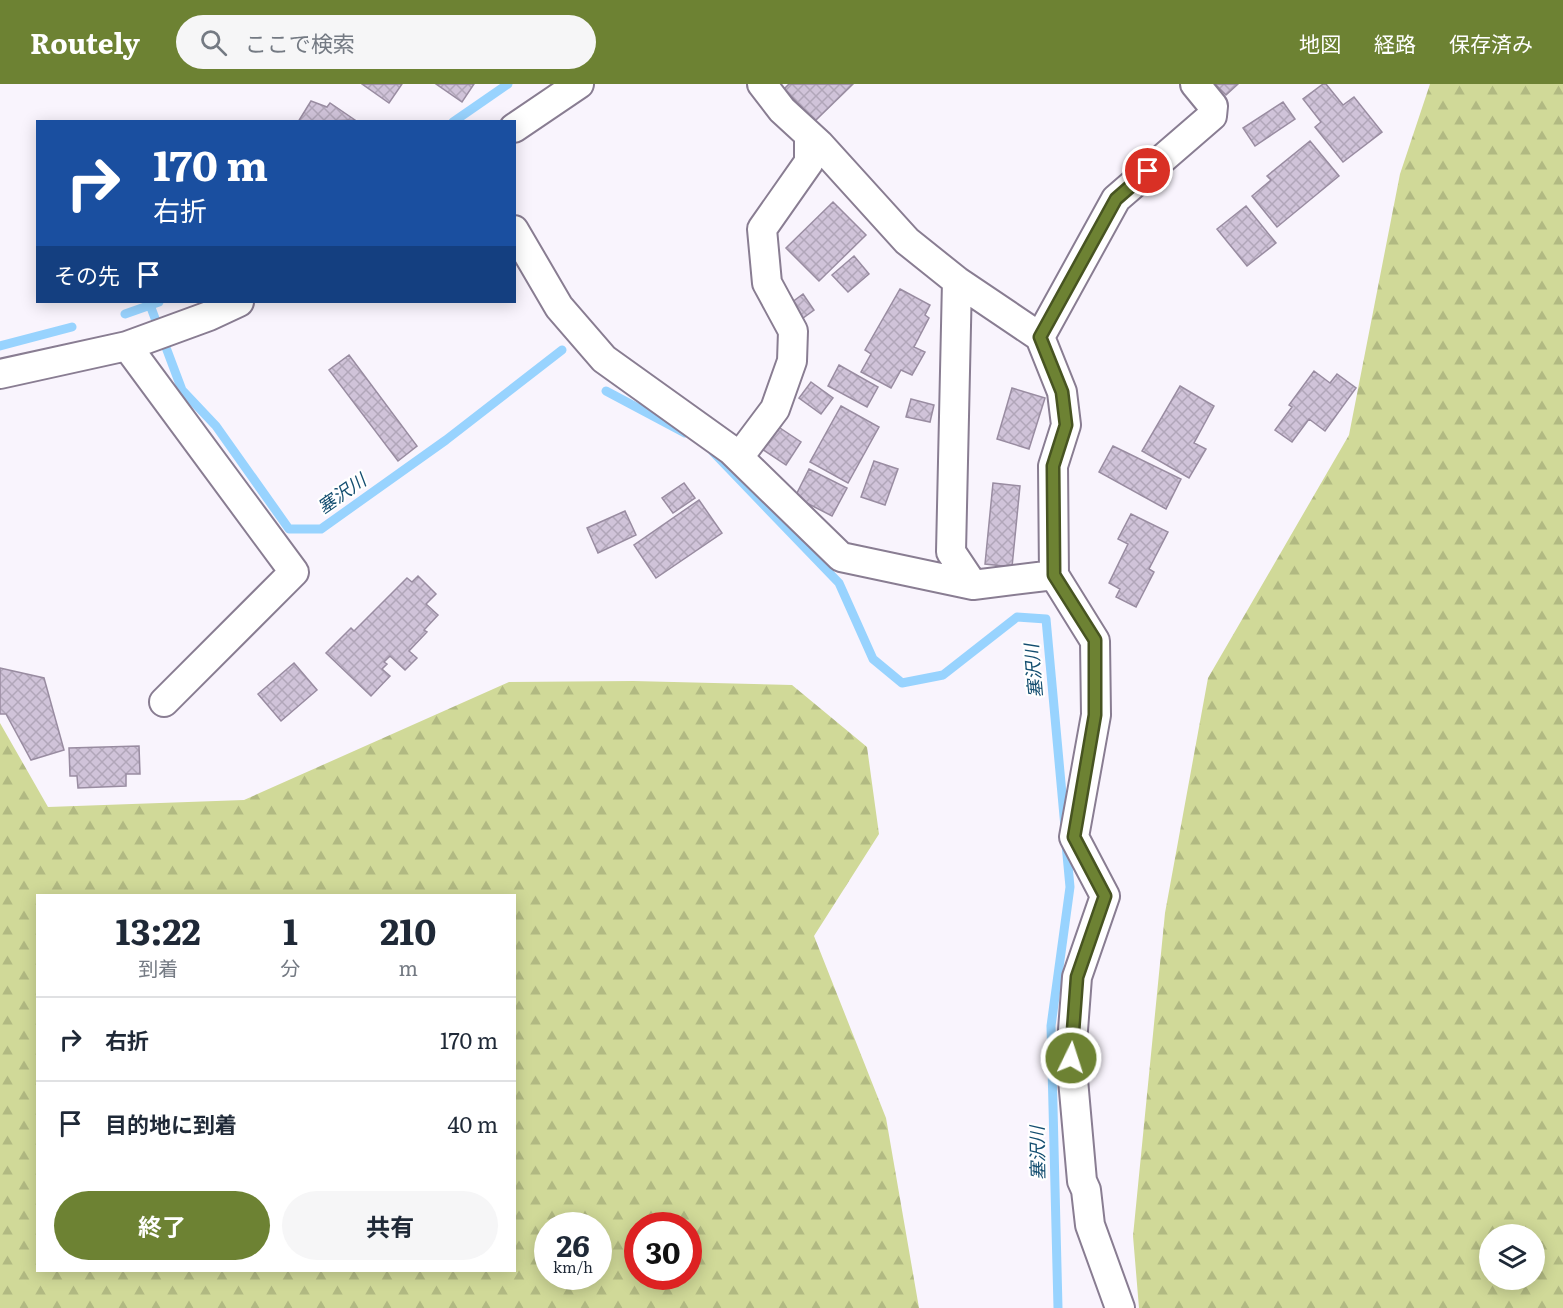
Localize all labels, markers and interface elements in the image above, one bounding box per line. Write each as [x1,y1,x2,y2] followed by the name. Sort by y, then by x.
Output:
[176,15,596,69] search box
[30,21,140,63] text: Routely
[197,26,230,59] icon: search
[245,26,355,59] text: ここで検索
[1299,27,1341,58] text: 地図
[1374,27,1416,58] text: 経路
[1449,27,1533,58] text: 保存済み
[153,132,268,194] text: 170 m
[54,144,132,222] icon: right
[1122,145,1173,196] pin
[1131,154,1164,187] icon: arrive
[153,189,207,229] text: 右折
[54,258,120,291] text: その先
[132,258,165,291] icon: arrive
[311,465,373,519] water label: 塞沢川
[1017,641,1048,699] water label: 塞沢川
[116,903,201,956] text: 13:22
[283,903,298,956] text: 1
[380,903,436,956] text: 210
[138,952,178,982] text: 到着
[280,952,300,982] text: 分
[399,952,418,982] text: m
[54,1023,87,1056] icon: right
[105,1023,149,1056] text: 右折
[440,1023,498,1056] text: 170 m
[1039,1026,1103,1090] position arrow
[54,1107,87,1140] icon: arrive
[105,1107,237,1140] text: 目的地に到着
[447,1107,498,1140] text: 40 m
[1022,1124,1050,1180] water label: 塞沢川
[54,1191,270,1260] button: 終了
[282,1191,498,1260] button: 共有
[624,1212,702,1290] speed limit sign: 30
[556,1222,590,1266] text: 26
[1479,1224,1545,1290] map controls
[1479,1224,1545,1290] button: layers
[553,1255,593,1278] text: km/h

